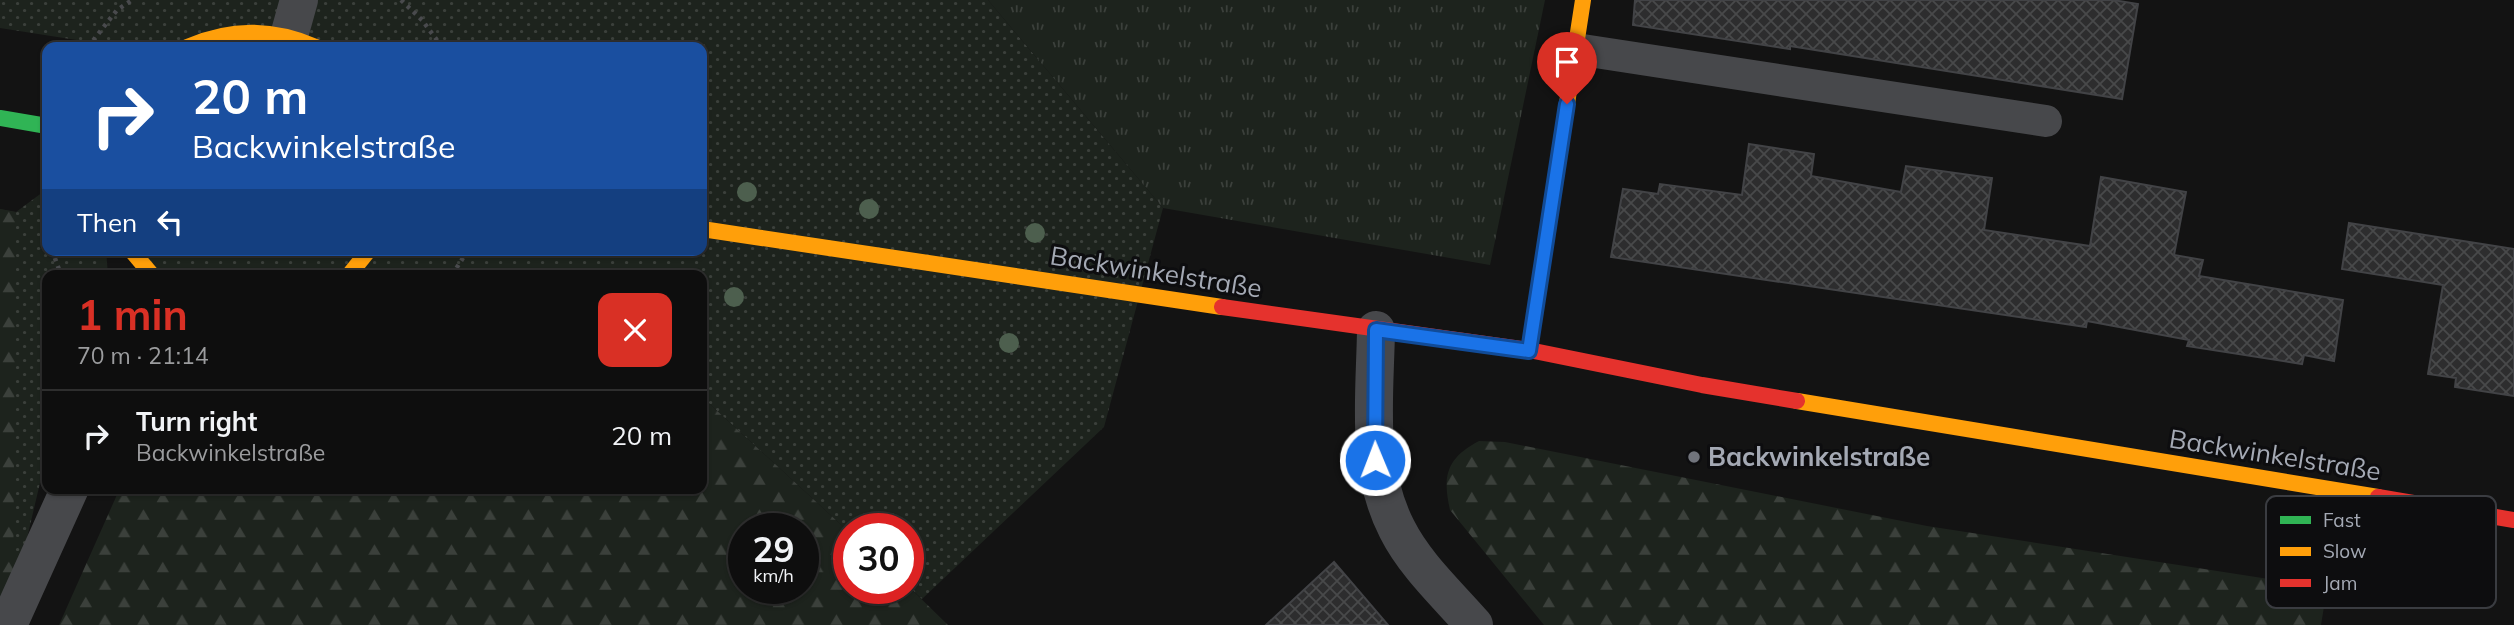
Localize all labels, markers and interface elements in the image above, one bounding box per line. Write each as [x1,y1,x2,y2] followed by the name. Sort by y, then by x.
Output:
[1537,32,1597,104] pin
[1548,43,1586,81] icon: arrive
[192,65,308,126] text: 20 m
[77,70,168,161] icon: right
[192,126,455,166] text: Backwinkelstraße
[151,203,189,241] icon: left
[77,206,137,239] text: Then
[1048,238,1264,305] street label: Backwinkelstraße
[77,288,188,341] text: 1 min
[598,293,672,367] button: close
[77,341,209,370] text: 70 m · 21:14
[136,405,257,438] text: Turn right
[77,417,115,455] icon: right
[611,419,672,452] text: 20 m
[2167,421,2383,488] street label: Backwinkelstraße
[1338,423,1412,497] position arrow
[136,438,325,467] text: Backwinkelstraße
[1708,440,1930,473] place label: Backwinkelstraße
[1686,449,1702,465] marker: Backwinkelstraße
[2266,496,2496,608] legend
[2323,508,2361,532] text: Fast
[833,513,924,604] speed limit sign: 30
[752,527,795,571] text: 29
[2323,539,2367,563] text: Slow
[753,564,794,587] text: km/h
[2323,571,2357,595] text: Jam

